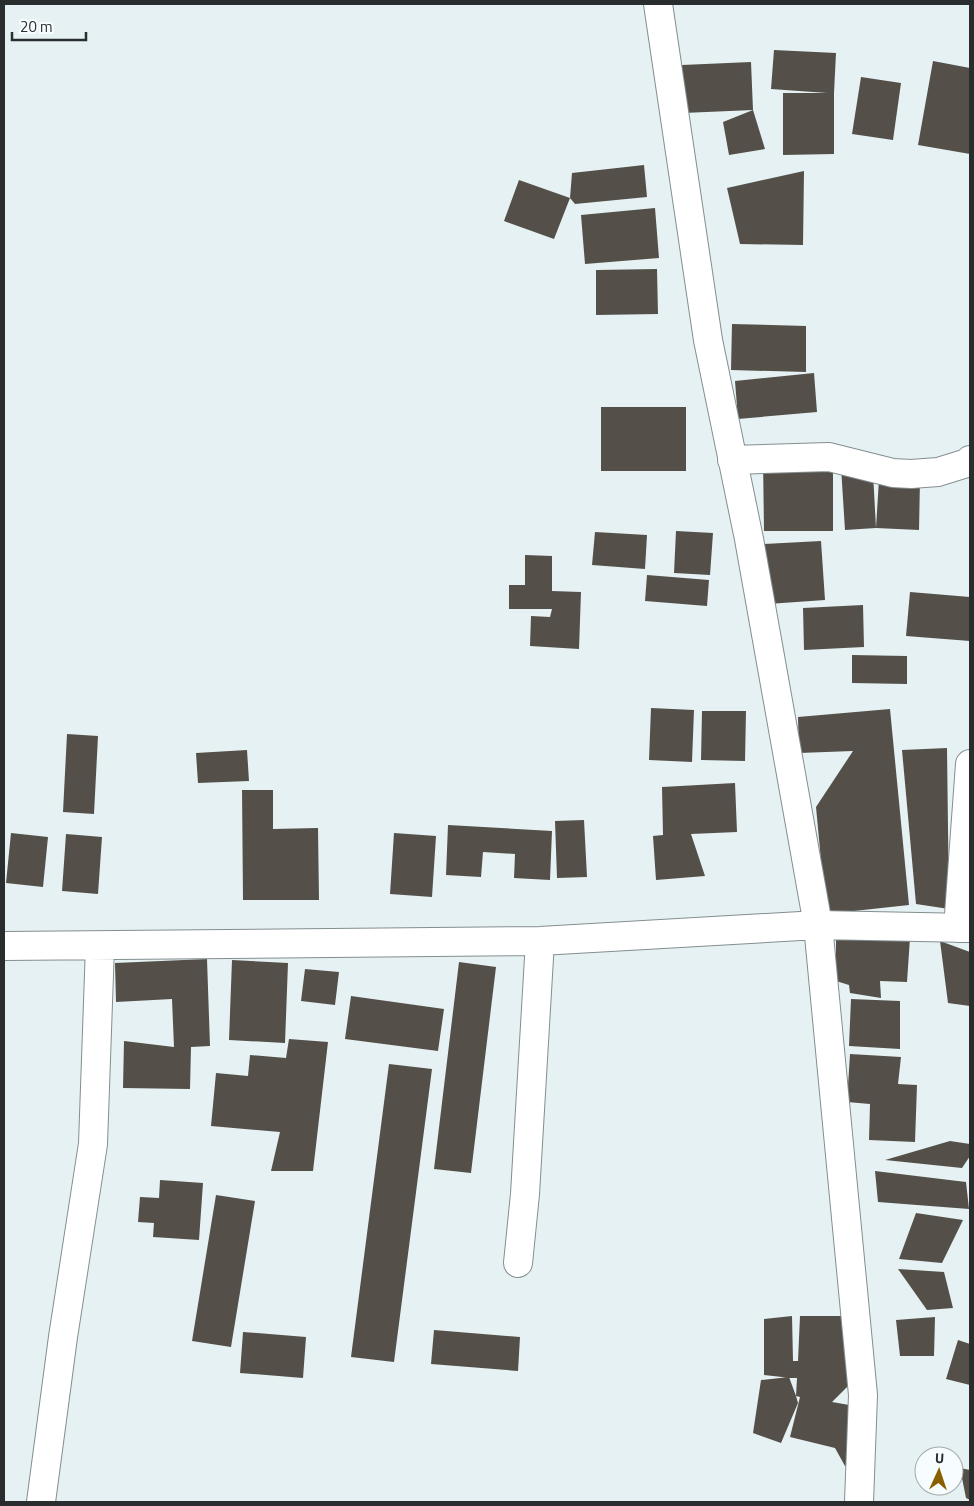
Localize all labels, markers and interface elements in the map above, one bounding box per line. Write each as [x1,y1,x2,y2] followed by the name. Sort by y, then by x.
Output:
[12,10,86,42] scale bar
[20,15,53,38] text: 20 m
[914,1446,964,1496] north arrow
[935,1447,945,1468] text: U

